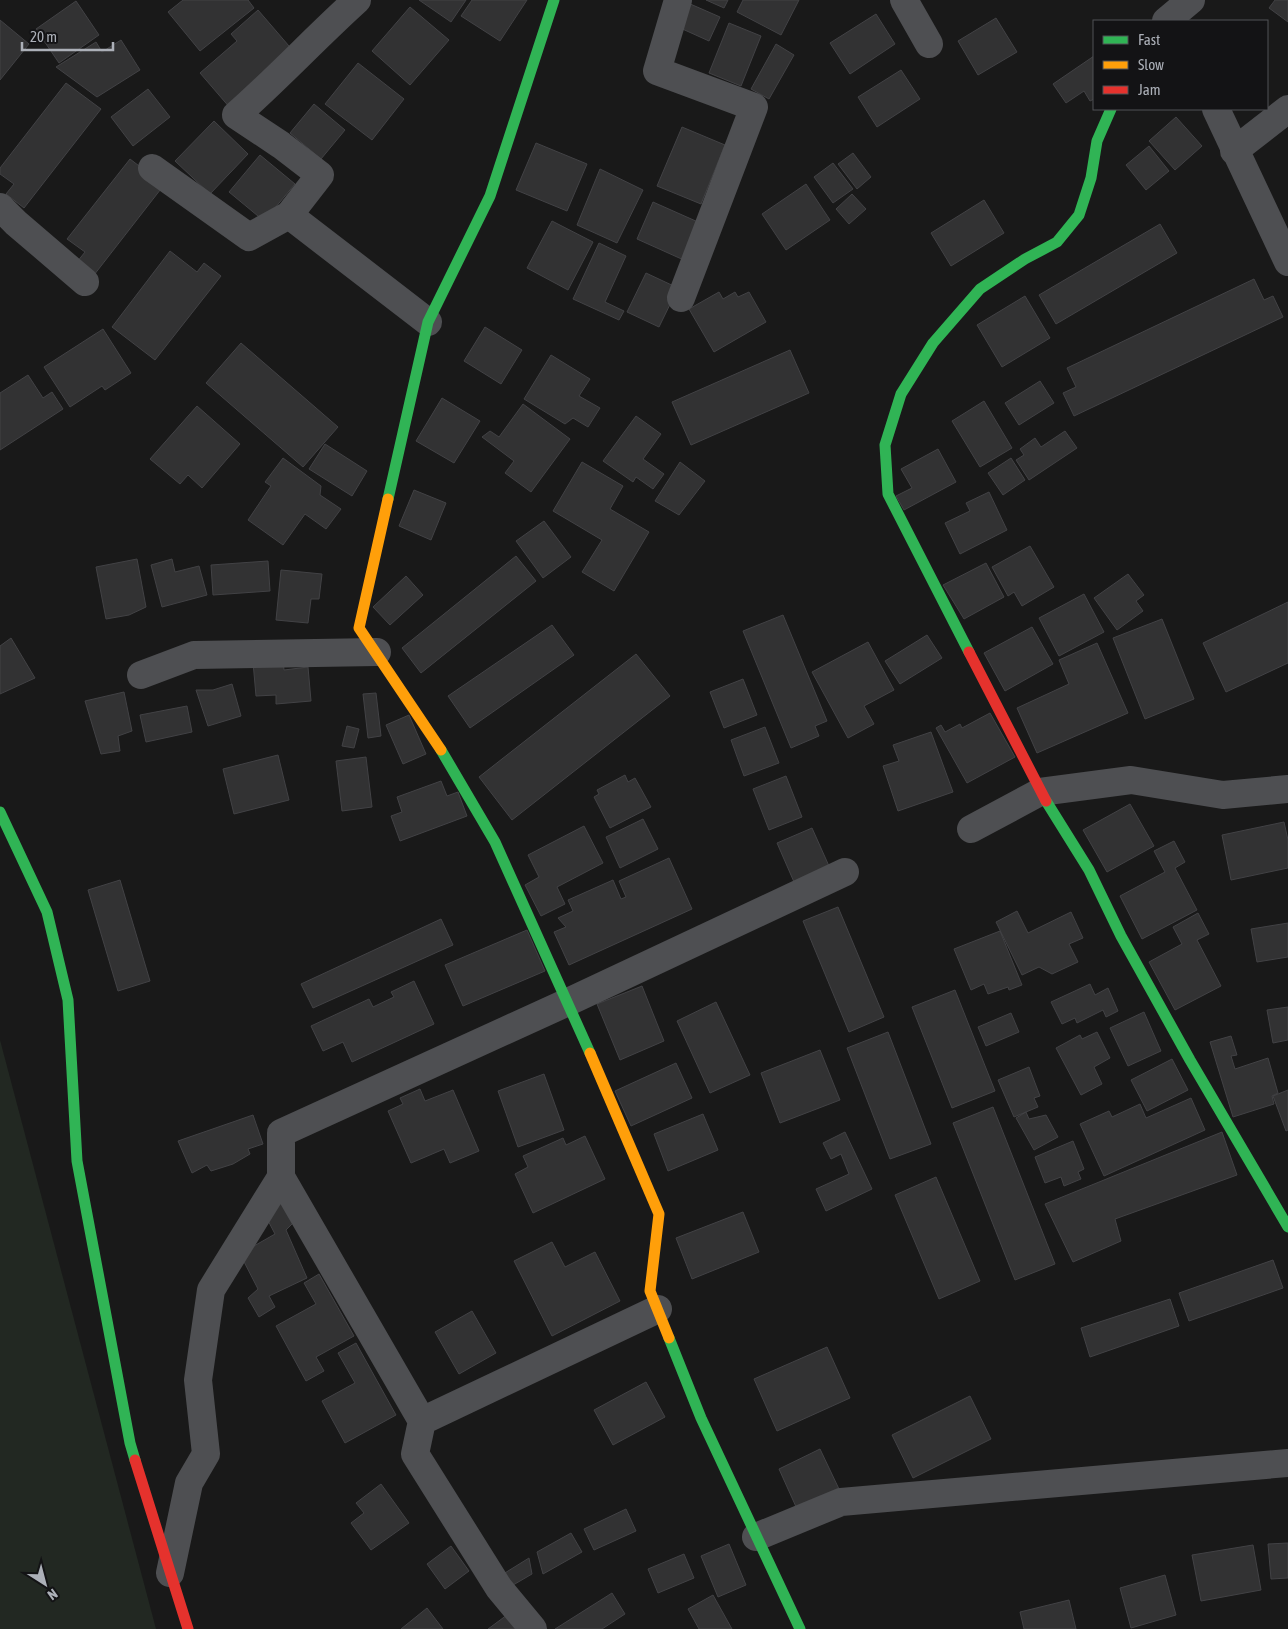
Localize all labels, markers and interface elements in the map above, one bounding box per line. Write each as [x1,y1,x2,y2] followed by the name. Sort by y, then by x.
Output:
[22,20,114,52] scale bar
[1093,20,1268,110] legend
[30,28,57,45] text: 20 m
[1138,31,1160,48] text: Fast
[1138,56,1164,73] text: Slow
[1138,81,1161,98] text: Jam
[20,1559,70,1609] north arrow
[45,1586,61,1603] text: N

